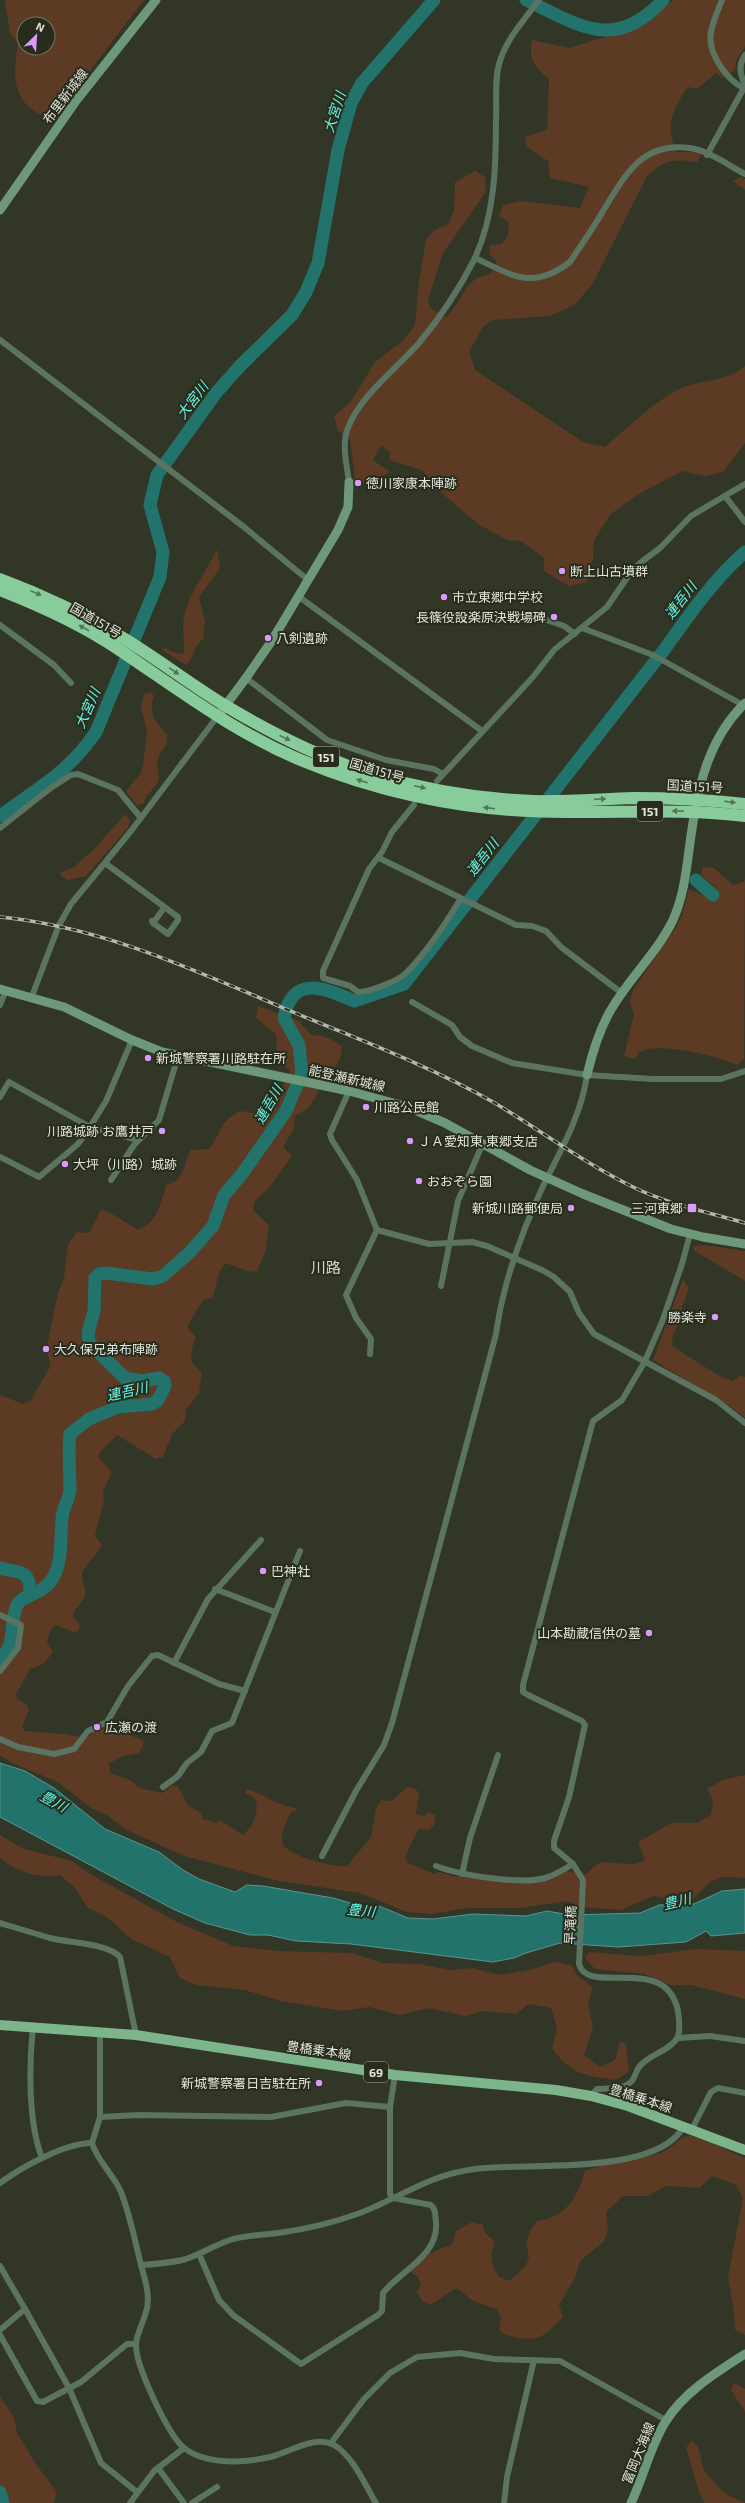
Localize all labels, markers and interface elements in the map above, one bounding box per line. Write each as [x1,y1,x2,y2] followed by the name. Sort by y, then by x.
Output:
[16,16,56,56] north arrow
[34,19,47,34] text: N
[39,65,91,127] street label: 布里新城線
[319,87,349,135] water label: 大宮川
[173,377,213,422] water label: 大宮川
[366,475,457,491] place label: 徳川家康本陣跡
[353,478,363,488] marker: 徳川家康本陣跡
[570,563,648,579] place label: 断上山古墳群
[557,566,567,576] marker: 断上山古墳群
[660,577,701,622] water label: 連吾川
[452,589,543,605] place label: 市立東郷中学校
[31,590,42,596] one-way arrow
[439,592,449,602] marker: 市立東郷中学校
[68,599,124,641] street label: 国道151号
[416,609,546,625] place label: 長篠役設楽原決戦場碑
[549,612,559,622] marker: 長篠役設楽原決戦場碑
[78,625,90,632] one-way arrow
[276,630,328,646] place label: 八剣遺跡
[263,633,273,643] marker: 八剣遺跡
[169,667,179,675] one-way arrow
[71,684,104,731] water label: 大宮川
[280,735,291,741] one-way arrow
[313,747,339,767] road number: 151
[348,755,406,785] street label: 国道151号
[666,777,724,795] street label: 国道151号
[355,778,367,784] one-way arrow
[414,784,427,790] one-way arrow
[594,796,607,802] one-way arrow
[724,799,736,805] one-way arrow
[637,801,663,821] road number: 151
[483,804,495,811] one-way arrow
[671,808,684,814] one-way arrow
[462,834,503,879] water label: 連吾川
[156,1050,286,1066] place label: 新城警察署川路駐在所
[143,1053,153,1063] marker: 新城警察署川路駐在所
[307,1061,387,1095] street label: 能登瀬新城線
[250,1080,287,1126] water label: 連吾川
[374,1099,439,1115] place label: 川路公民館
[361,1102,371,1112] marker: 川路公民館
[47,1123,154,1139] place label: 川路城跡 お鷹井戸
[157,1126,167,1136] marker: 川路城跡 お鷹井戸
[418,1133,538,1149] place label: ＪＡ愛知東 東郷支店
[405,1136,415,1146] marker: ＪＡ愛知東 東郷支店
[73,1156,177,1172] place label: 大坪（川路）城跡
[60,1159,70,1169] marker: 大坪（川路）城跡
[427,1173,492,1189] place label: おおぞら園
[414,1176,424,1186] marker: おおぞら園
[472,1200,563,1216] place label: 新城川路郵便局
[631,1200,683,1216] place label: 三河東郷
[686,1202,698,1214] marker: 三河東郷
[566,1203,576,1213] marker: 新城川路郵便局
[311,1258,341,1276] district label: 川路
[668,1309,707,1325] place label: 勝楽寺
[710,1312,720,1322] marker: 勝楽寺
[54,1341,158,1357] place label: 大久保兄弟布陣跡
[41,1344,51,1354] marker: 大久保兄弟布陣跡
[105,1378,151,1404] water label: 連吾川
[271,1563,310,1579] place label: 巴神社
[258,1566,268,1576] marker: 巴神社
[537,1625,641,1641] place label: 山本勘蔵信供の墓
[644,1628,654,1638] marker: 山本勘蔵信供の墓
[105,1719,157,1735] place label: 広瀬の渡
[92,1722,102,1732] marker: 広瀬の渡
[38,1787,72,1816] water label: 豊川
[661,1889,695,1912] water label: 豊川
[346,1900,378,1920] water label: 豊川
[561,1905,579,1945] street label: 早滝橋
[286,2038,352,2062] street label: 豊橋乗本線
[364,2062,388,2082] road number: 69
[181,2075,311,2091] place label: 新城警察署日吉駐在所
[314,2078,324,2088] marker: 新城警察署日吉駐在所
[608,2080,674,2116] street label: 豊橋乗本線
[618,2420,658,2486] street label: 富岡大海線

